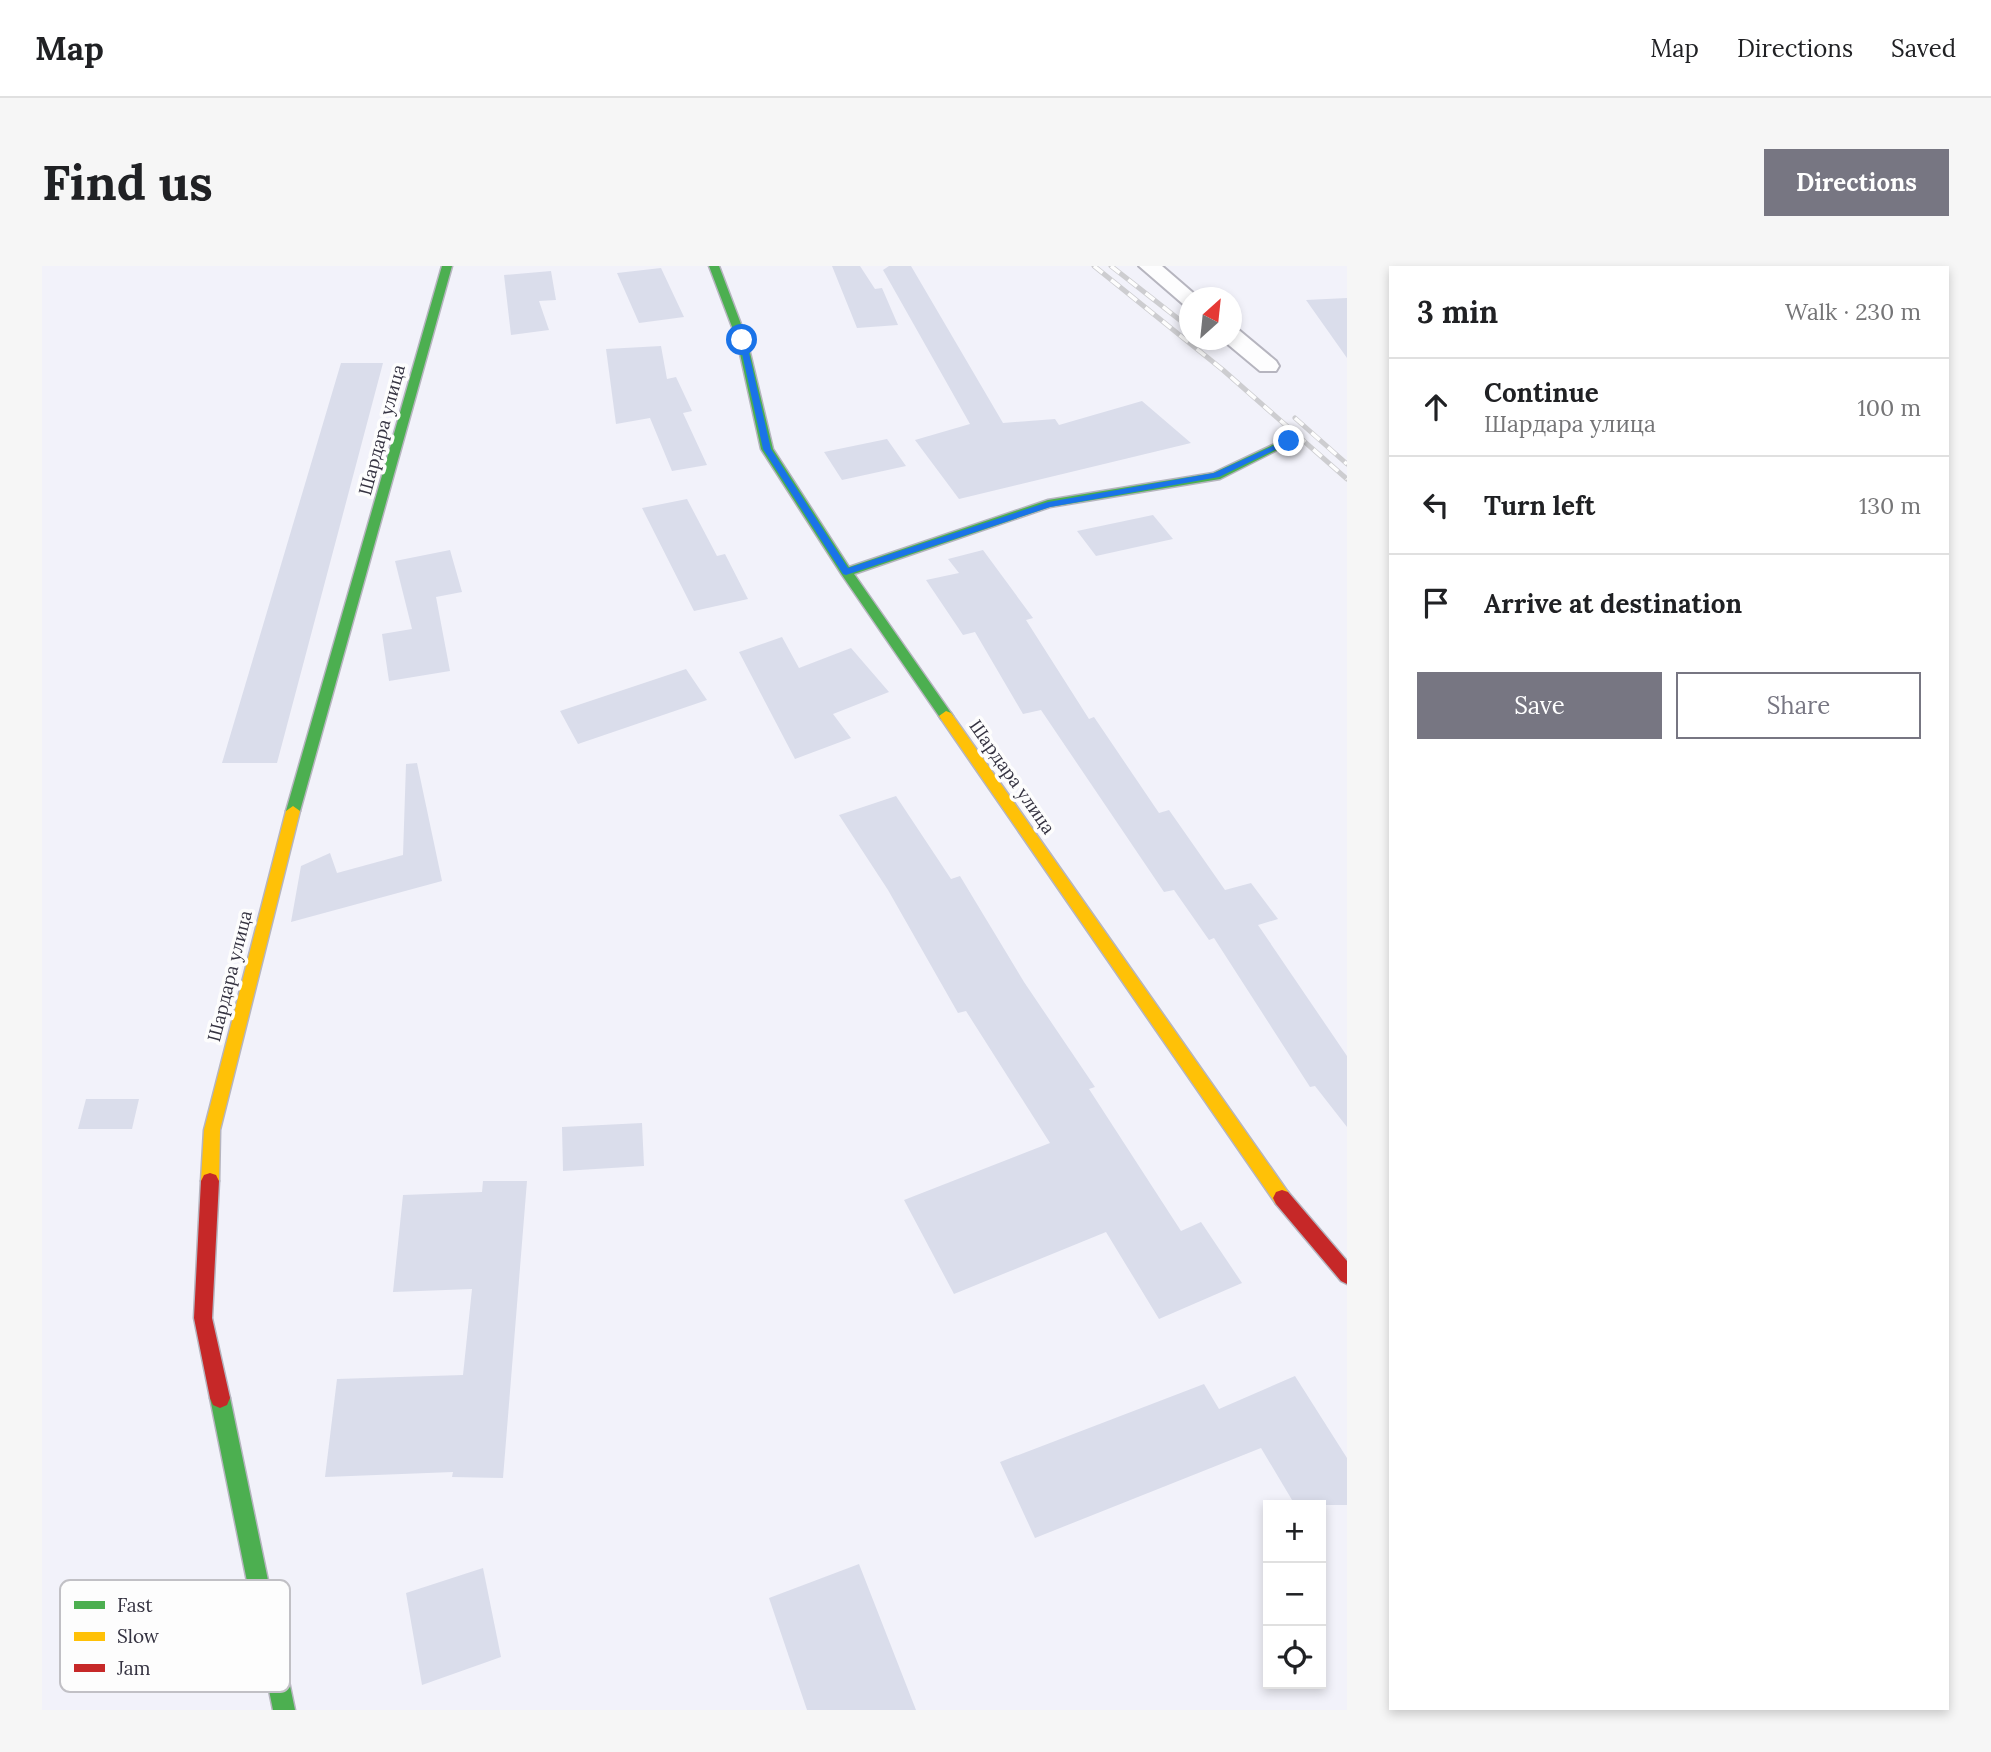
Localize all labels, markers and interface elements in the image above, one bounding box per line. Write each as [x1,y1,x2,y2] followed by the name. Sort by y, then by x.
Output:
[35,27,104,69] text: Map
[1650,33,1699,64] text: Map
[1737,33,1853,64] text: Directions
[1891,33,1956,64] text: Saved
[1764,149,1949,216] button: Directions
[42,151,213,213] text: Find us
[1179,287,1242,350] north arrow
[1417,293,1498,331] text: 3 min
[1785,297,1921,326] text: Walk · 230 m
[726,324,757,355] route start
[353,362,410,498] street label: Шардара улица
[1484,376,1599,409] text: Continue
[1417,388,1455,426] icon: ahead
[1857,393,1921,422] text: 100 m
[1484,409,1656,438] text: Шардара улица
[1273,425,1304,456] route end
[1417,486,1455,524] icon: left
[1484,489,1595,522] text: Turn left
[1859,491,1921,520] text: 130 m
[1417,584,1455,622] icon: arrive
[1484,587,1742,620] text: Arrive at destination
[1417,672,1662,739] button: Save
[1676,672,1921,739] button: Share
[964,715,1060,838] street label: Шардара улица
[202,908,257,1044] street label: Шардара улица
[1263,1500,1326,1689] map controls
[1263,1500,1326,1563] button: +
[1263,1563,1326,1626] button: −
[60,1580,290,1692] legend
[117,1593,153,1617] text: Fast
[117,1624,160,1648] text: Slow
[1263,1626,1326,1689] button: locate
[116,1656,151,1680] text: Jam

